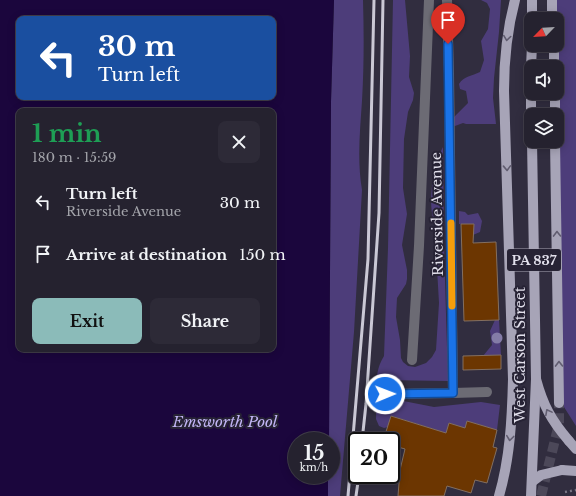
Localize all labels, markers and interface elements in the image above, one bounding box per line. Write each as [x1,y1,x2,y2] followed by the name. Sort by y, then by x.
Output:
[431,3,465,44] pin
[437,9,459,31] icon: arrive
[524,12,564,52] north arrow
[524,12,564,148] map controls
[98,29,175,64] text: 30 m
[32,32,84,84] icon: left
[503,35,512,41] one-way arrow
[524,60,564,100] button: sound
[98,64,180,86] text: Turn left
[524,108,564,148] button: layers
[32,119,102,148] text: 1 min
[218,121,260,163] button: close
[32,149,116,166] text: 180 m · 15:59
[427,152,447,276] street label: Riverside Avenue
[503,165,511,171] one-way arrow
[66,184,137,203] text: Turn left
[32,191,54,213] icon: left
[220,193,260,212] text: 30 m
[66,203,181,220] text: Riverside Avenue
[553,231,561,237] one-way arrow
[32,243,54,265] icon: arrive
[66,245,227,264] text: Arrive at destination
[239,245,286,264] text: 150 m
[507,249,561,271] road number: PA 837
[511,286,529,424] street label: West Carson Street
[32,298,142,344] button: Exit
[150,298,260,344] button: Share
[555,361,563,367] one-way arrow
[364,373,406,415] position arrow
[545,409,553,416] one-way arrow
[171,412,278,431] water label: Emsworth Pool
[348,432,400,484] speed limit sign: 20
[506,435,515,441] one-way arrow
[304,441,324,465] text: 15
[300,461,328,474] text: km/h

